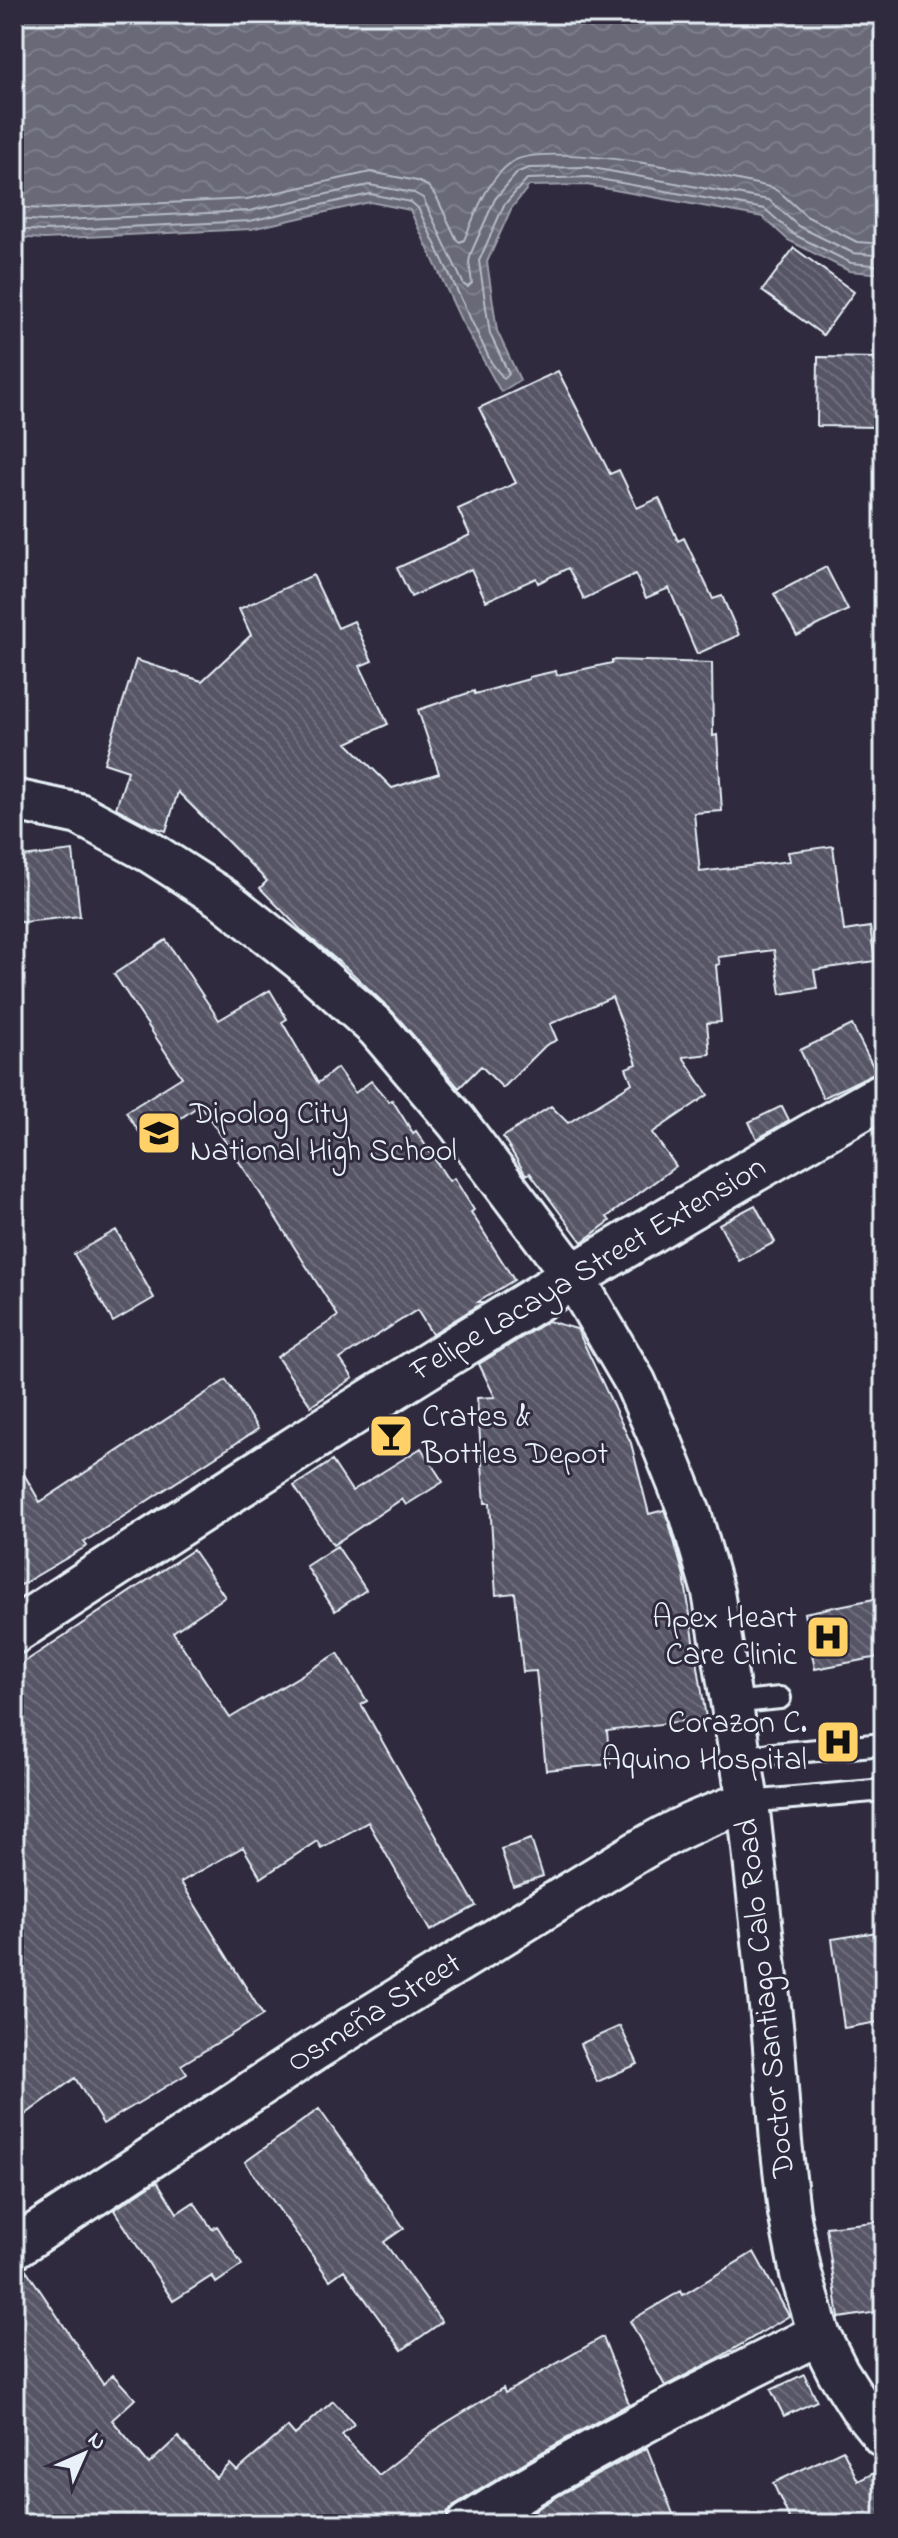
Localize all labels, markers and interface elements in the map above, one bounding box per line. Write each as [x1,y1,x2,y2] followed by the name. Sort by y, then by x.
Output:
[189,1092,457,1176] place label: Dipolog City National High School
[135,1109,183,1157] school or university icon: Dipolog City National High School
[401,1145,776,1396] street label: Felipe Lacaya Street Extension
[421,1395,609,1479] place label: Crates & Bottles Depot
[367,1412,415,1460] bar icon: Crates & Bottles Depot
[652,1596,798,1680] place label: Apex Heart Care Clinic
[804,1613,852,1661] hospital icon: Apex Heart Care Clinic
[601,1701,807,1785] place label: Corazon C. Aquino Hospital
[814,1718,862,1766] hospital icon: Corazon C. Aquino Hospital
[725,1816,809,2181] street label: Doctor Santiago Calo Road
[279,1941,472,2086] street label: Osmeña Street
[44,2414,124,2494] north arrow
[79,2425,113,2459] text: N

